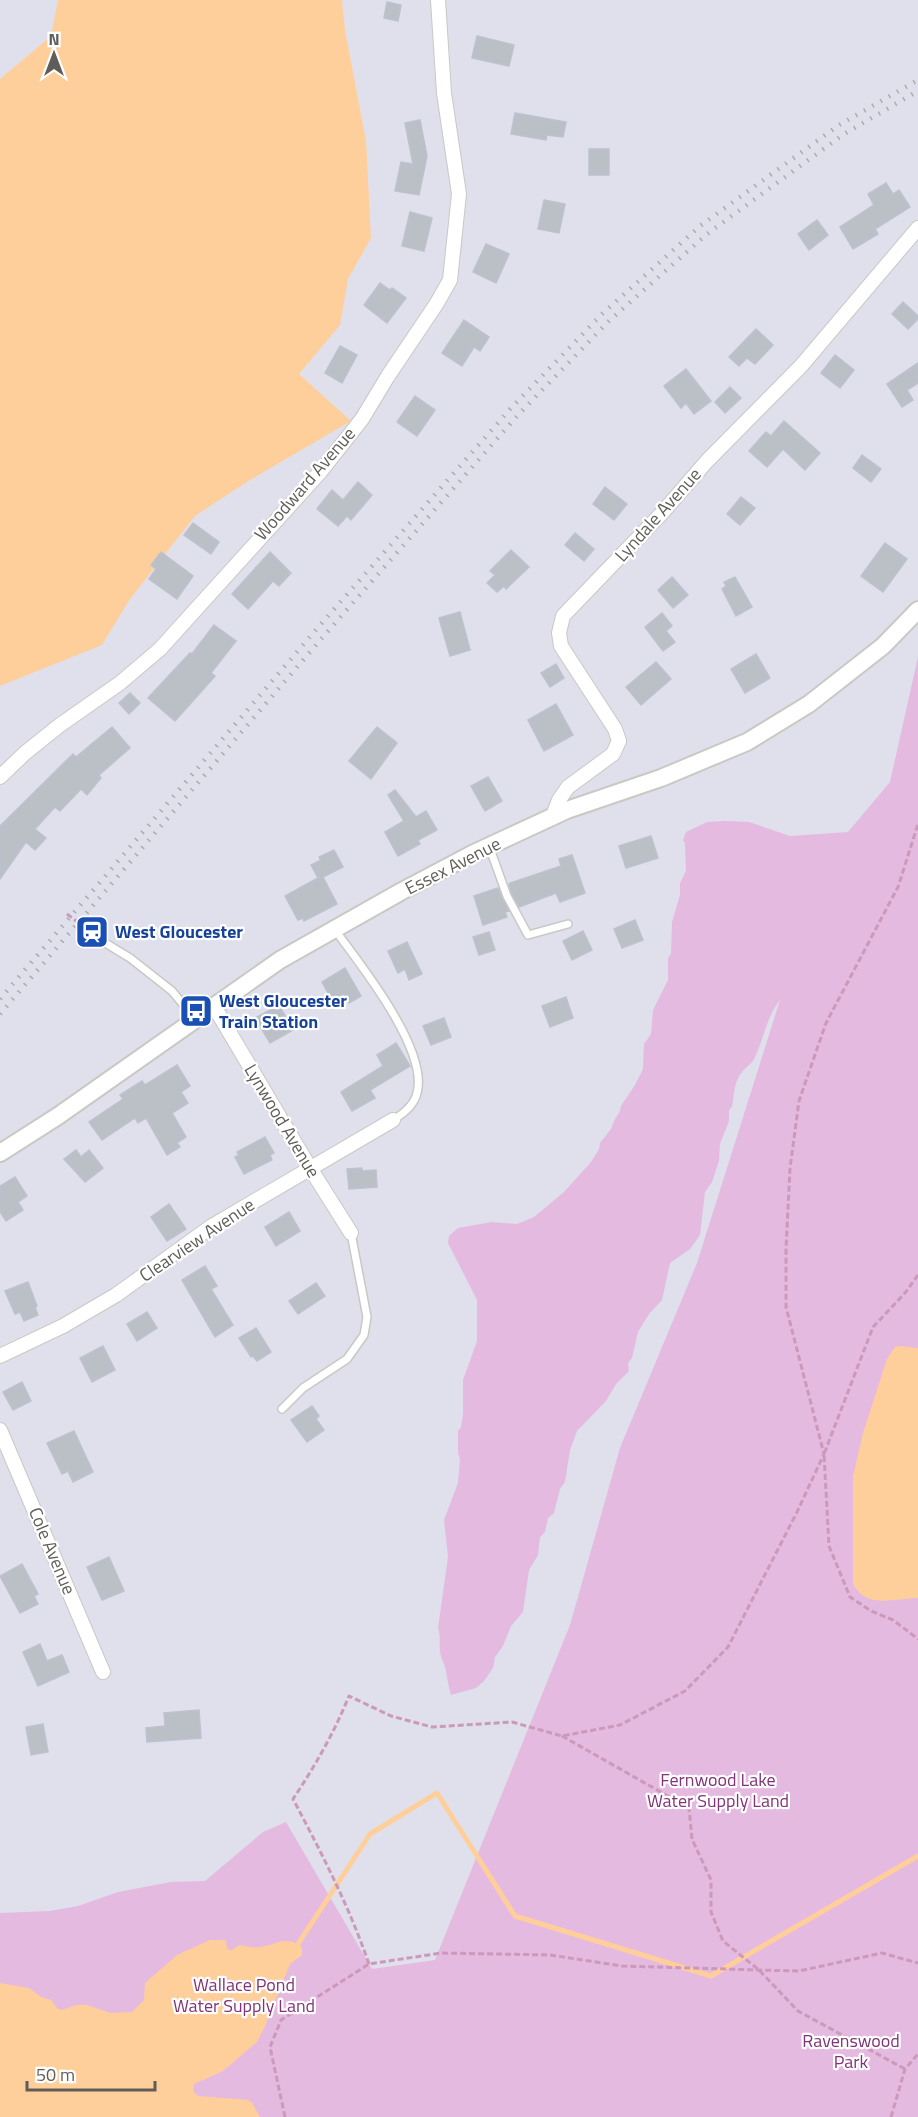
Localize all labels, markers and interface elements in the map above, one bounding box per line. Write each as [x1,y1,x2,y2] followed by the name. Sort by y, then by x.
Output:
[24,24,84,84] north arrow
[48,27,60,51] text: N
[248,421,362,546] street label: Woodward Avenue
[608,462,707,568] street label: Lyndale Avenue
[400,830,505,901] street label: Essex Avenue
[74,914,110,950] station icon: West Gloucester
[115,918,243,945] place label: West Gloucester
[219,987,347,1035] place label: West Gloucester Train Station
[178,993,214,1029] bus stop icon: West Gloucester Train Station
[238,1059,327,1183] street label: Lynwood Avenue
[134,1191,260,1288] street label: Clearview Avenue
[22,1503,83,1599] street label: Cole Avenue
[647,1766,789,1814] park label: Fernwood Lake Water Supply Land
[173,1971,315,2019] park label: Wallace Pond Water Supply Land
[802,2027,900,2075] park label: Ravenswood Park
[27,2054,154,2092] scale bar
[36,2061,75,2088] text: 50 m

